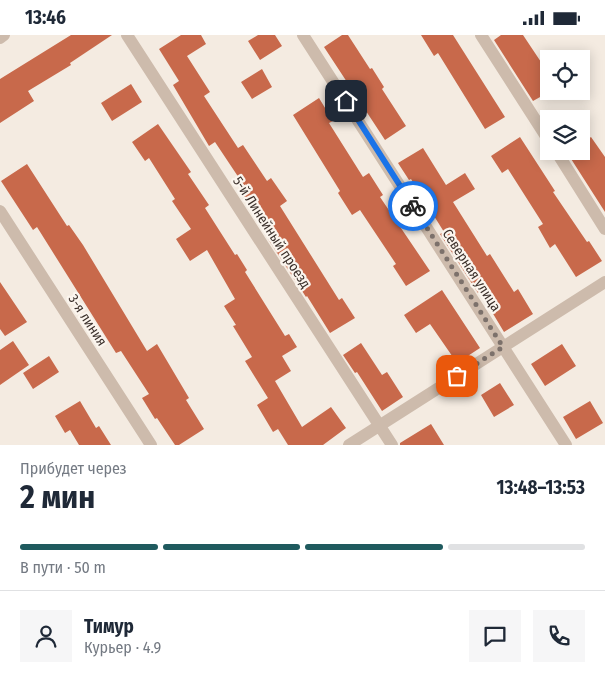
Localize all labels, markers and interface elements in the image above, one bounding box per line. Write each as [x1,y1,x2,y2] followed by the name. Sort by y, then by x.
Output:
[25,6,66,29] text: 13:46
[540,50,590,160] map controls
[540,50,590,100] button: locate
[325,80,367,122] pin
[332,87,360,115] icon: home
[540,110,590,160] button: layers
[229,173,314,291] street label: 5-й Линейный проезд
[388,181,438,231] courier
[399,192,427,220] icon: bike
[439,226,505,315] street label: Северная улица
[65,291,111,349] street label: 3-я линия
[436,355,478,397] pin
[443,362,471,390] icon: bag
[20,459,127,478] text: Прибудет через
[497,476,585,499] text: 13:48–13:53
[20,478,95,516] text: 2 мин
[20,558,106,577] text: В пути · 50 m
[20,610,72,662] button: person
[469,610,521,662] button: chat
[533,610,585,662] button: phone
[84,615,134,638] text: Тимур
[84,638,161,657] text: Курьер · 4.9

